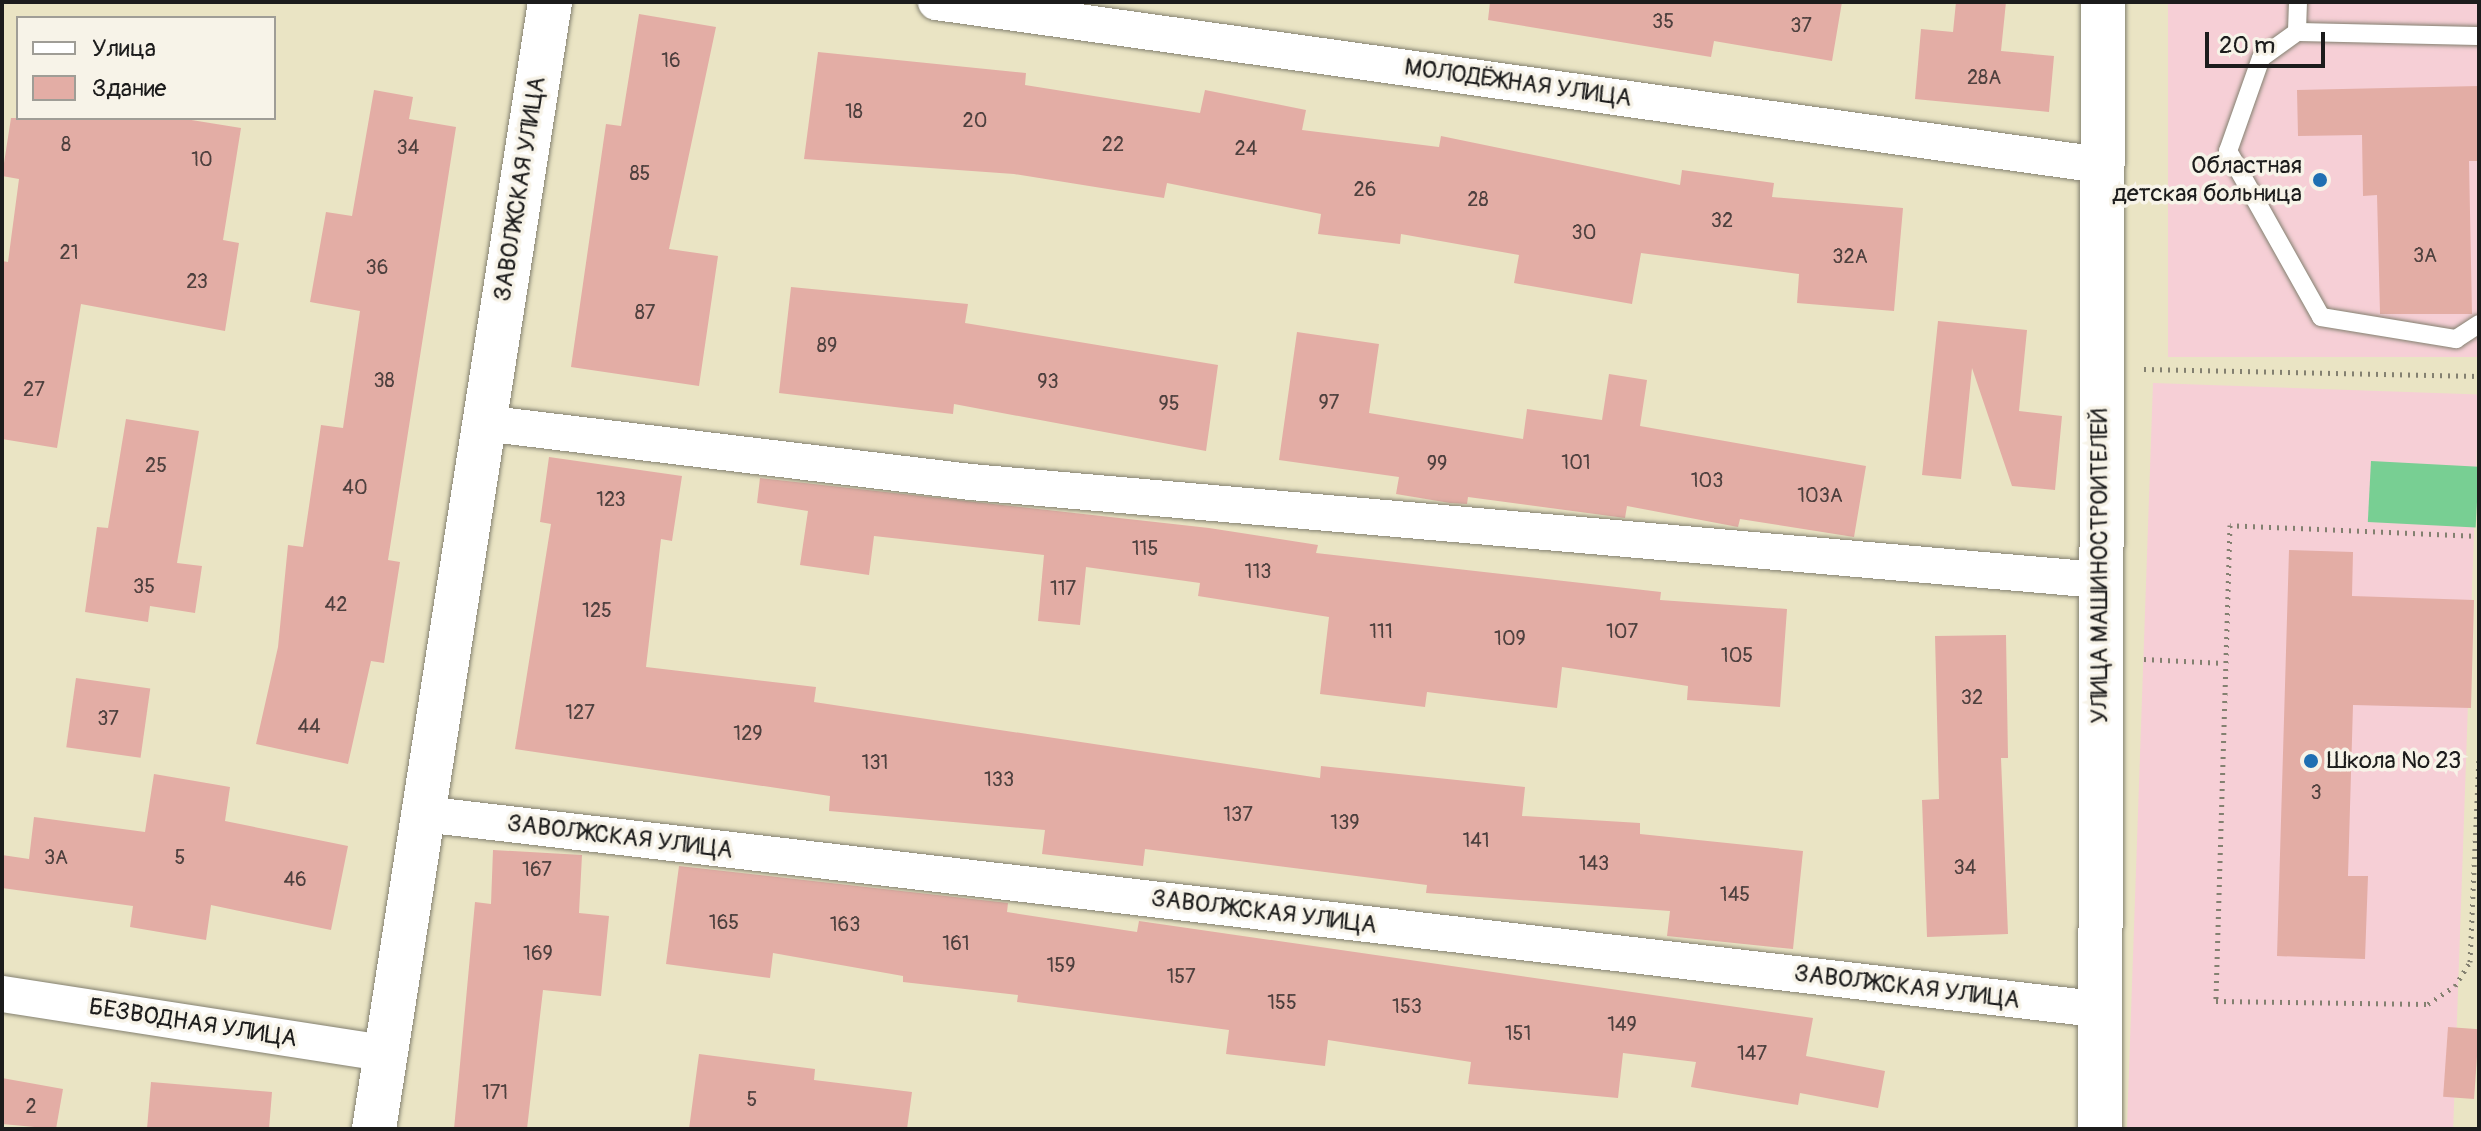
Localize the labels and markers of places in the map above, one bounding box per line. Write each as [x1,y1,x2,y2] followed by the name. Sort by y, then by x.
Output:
[2112,152,2302,208] place label: Областная детская больница
[2309,169,2331,191] marker: Областная детская больница
[2327,747,2461,775] place label: Школа № 23
[2302,752,2320,770] marker: Школа № 23

